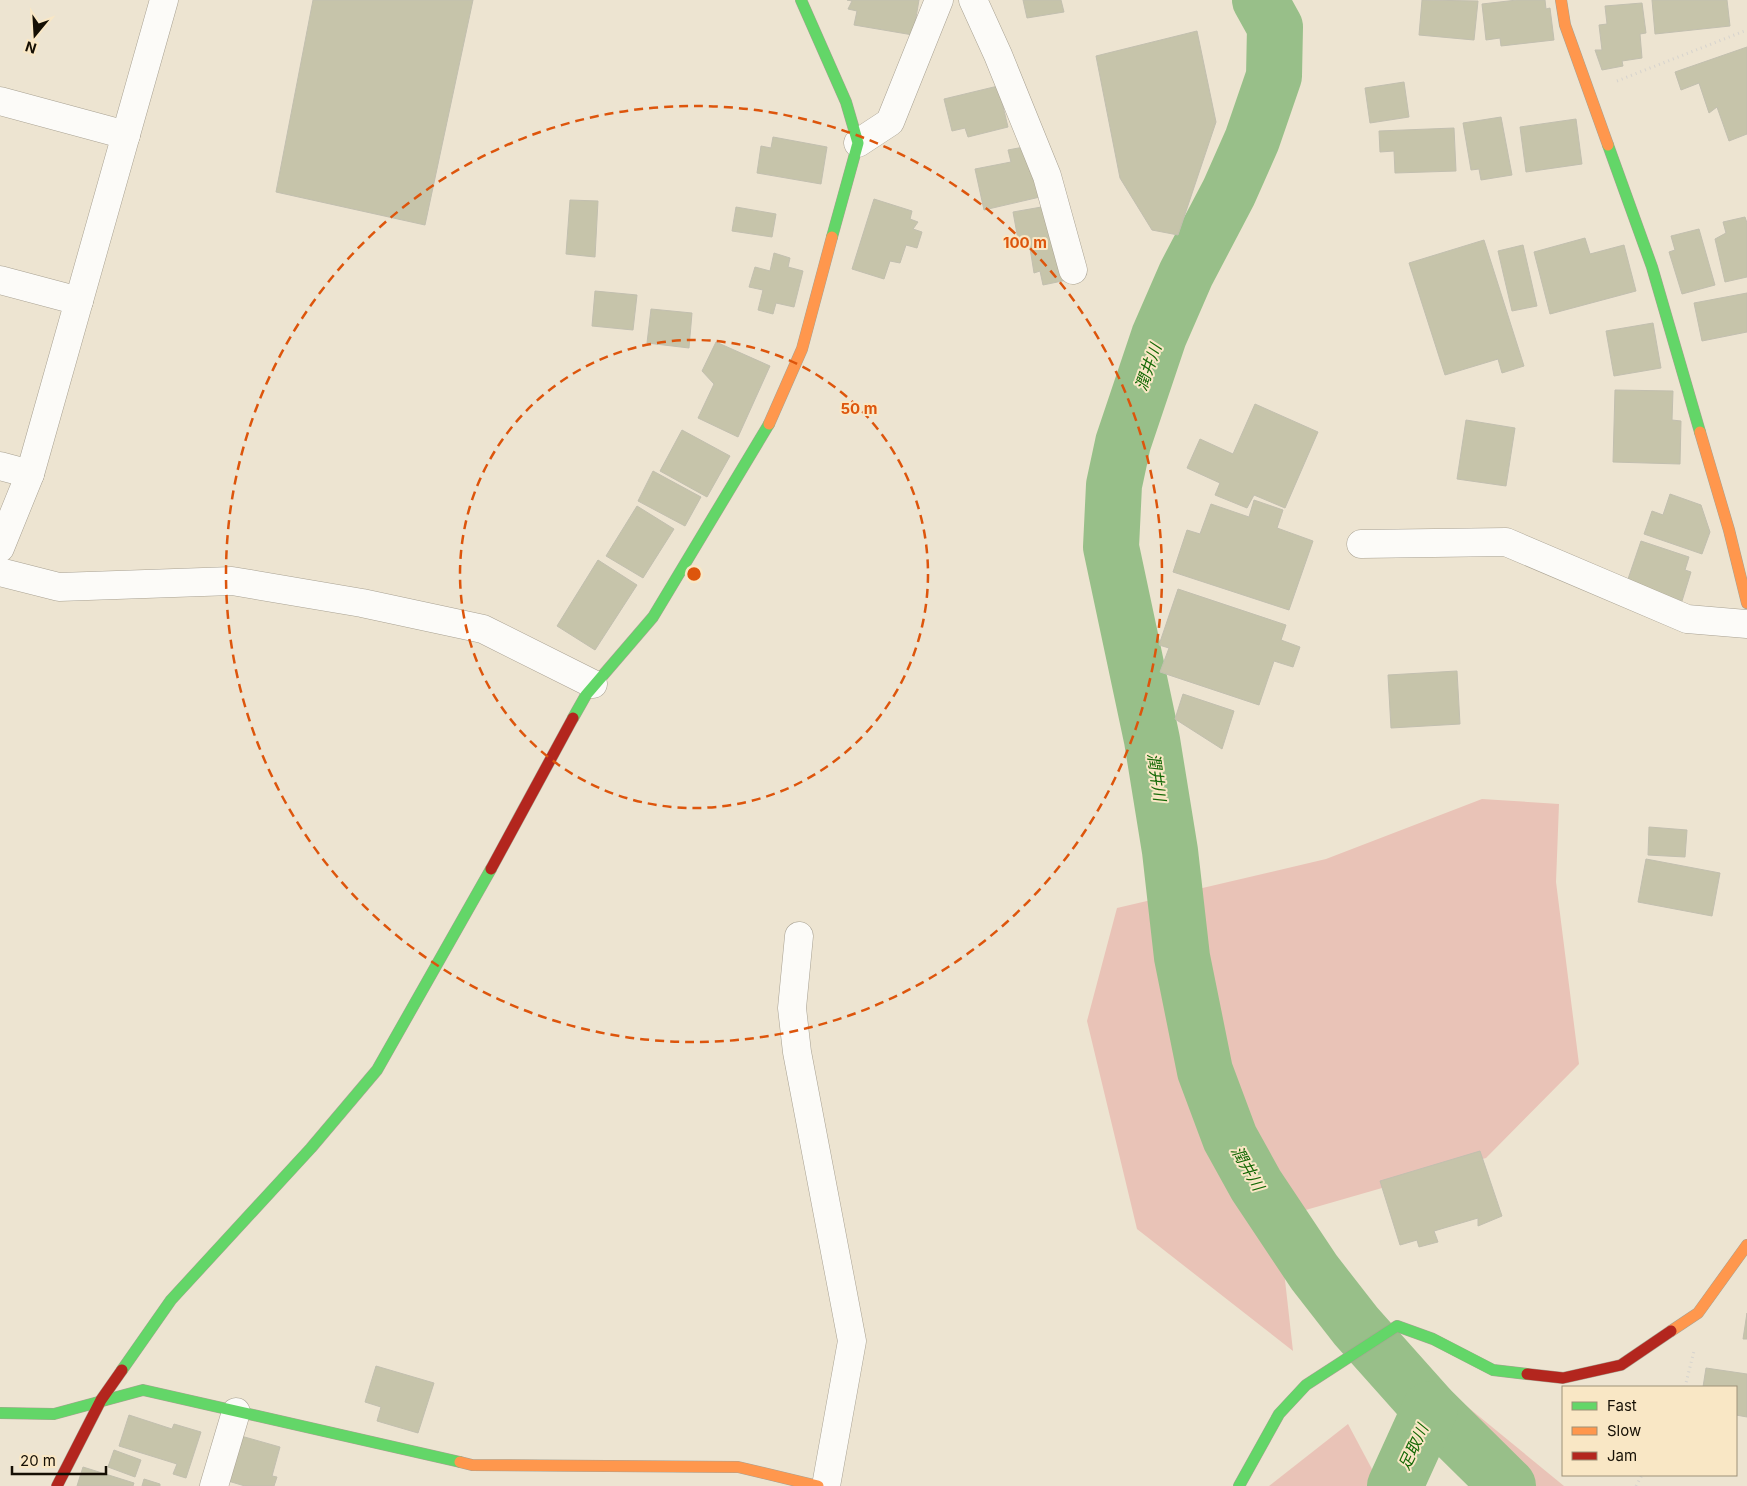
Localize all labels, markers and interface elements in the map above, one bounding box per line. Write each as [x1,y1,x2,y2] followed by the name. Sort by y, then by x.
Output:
[10,10,60,60] north arrow
[23,38,39,58] text: N
[1003,233,1047,252] text: 100 m
[1131,339,1166,393] water label: 潤井川
[841,399,877,418] text: 50 m
[685,565,703,583] centre of rings
[1144,752,1171,804] water label: 潤井川
[1227,1142,1270,1196] water label: 潤井川
[1562,1386,1737,1476] legend
[1607,1396,1637,1415] text: Fast
[1394,1419,1433,1473] water label: 足取川
[1607,1421,1641,1440] text: Slow
[12,1444,106,1476] scale bar
[1607,1446,1637,1465] text: Jam
[20,1451,56,1470] text: 20 m

